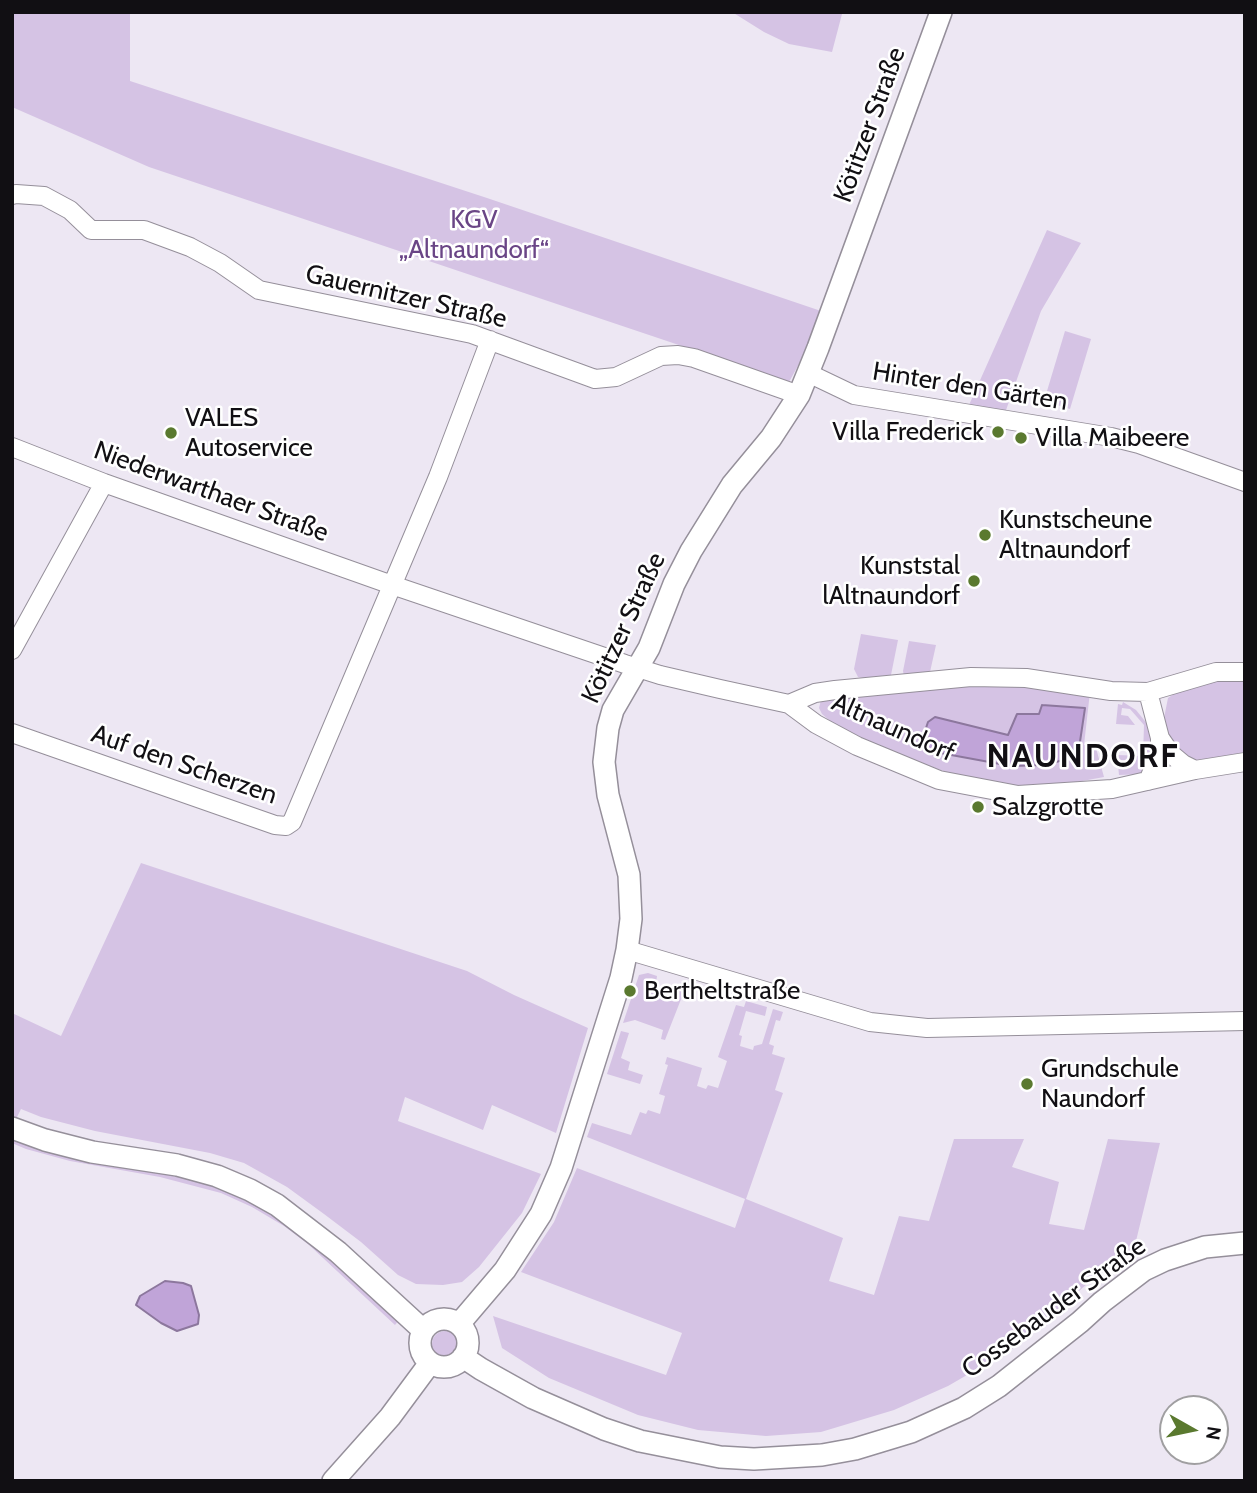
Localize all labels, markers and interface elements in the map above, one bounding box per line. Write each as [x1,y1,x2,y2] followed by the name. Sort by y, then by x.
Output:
[828,43,912,207] street label: Kötitzer Straße
[399,204,549,266] park label: KGV „Altnaundorf“
[302,259,510,335] street label: Gauernitzer Straße
[870,356,1070,418] street label: Hinter den Gärten
[185,402,313,464] place label: VALES Autoservice
[832,416,984,448] place label: Villa Frederick
[1035,422,1189,454] place label: Villa Maibeere
[990,424,1006,440] marker: Villa Frederick
[163,425,179,441] marker: VALES Autoservice
[1013,430,1029,446] marker: Villa Maibeere
[89,435,333,549] street label: Niederwarthaer Straße
[999,504,1152,566] place label: Kunstscheune Altnaundorf
[977,527,993,543] marker: Kunstscheune Altnaundorf
[576,548,672,708] street label: Kötitzer Straße
[823,550,960,612] place label: Kunststal lAltnaundorf
[966,573,982,589] marker: Kunststal lAltnaundorf
[827,687,959,769] street label: Altnaundorf
[87,719,281,811] street label: Auf den Scherzen
[987,737,1179,777] district label: NAUNDORF
[992,791,1104,823] place label: Salzgrotte
[970,799,986,815] marker: Salzgrotte
[644,975,800,1007] place label: Bertheltstraße
[622,983,638,999] marker: Bertheltstraße
[1041,1053,1179,1114] place label: Grundschule Naundorf
[1019,1076,1035,1092] marker: Grundschule Naundorf
[956,1231,1152,1385] street label: Cossebauder Straße
[1159,1395,1229,1465] north arrow
[1201,1425,1226,1441] text: N

